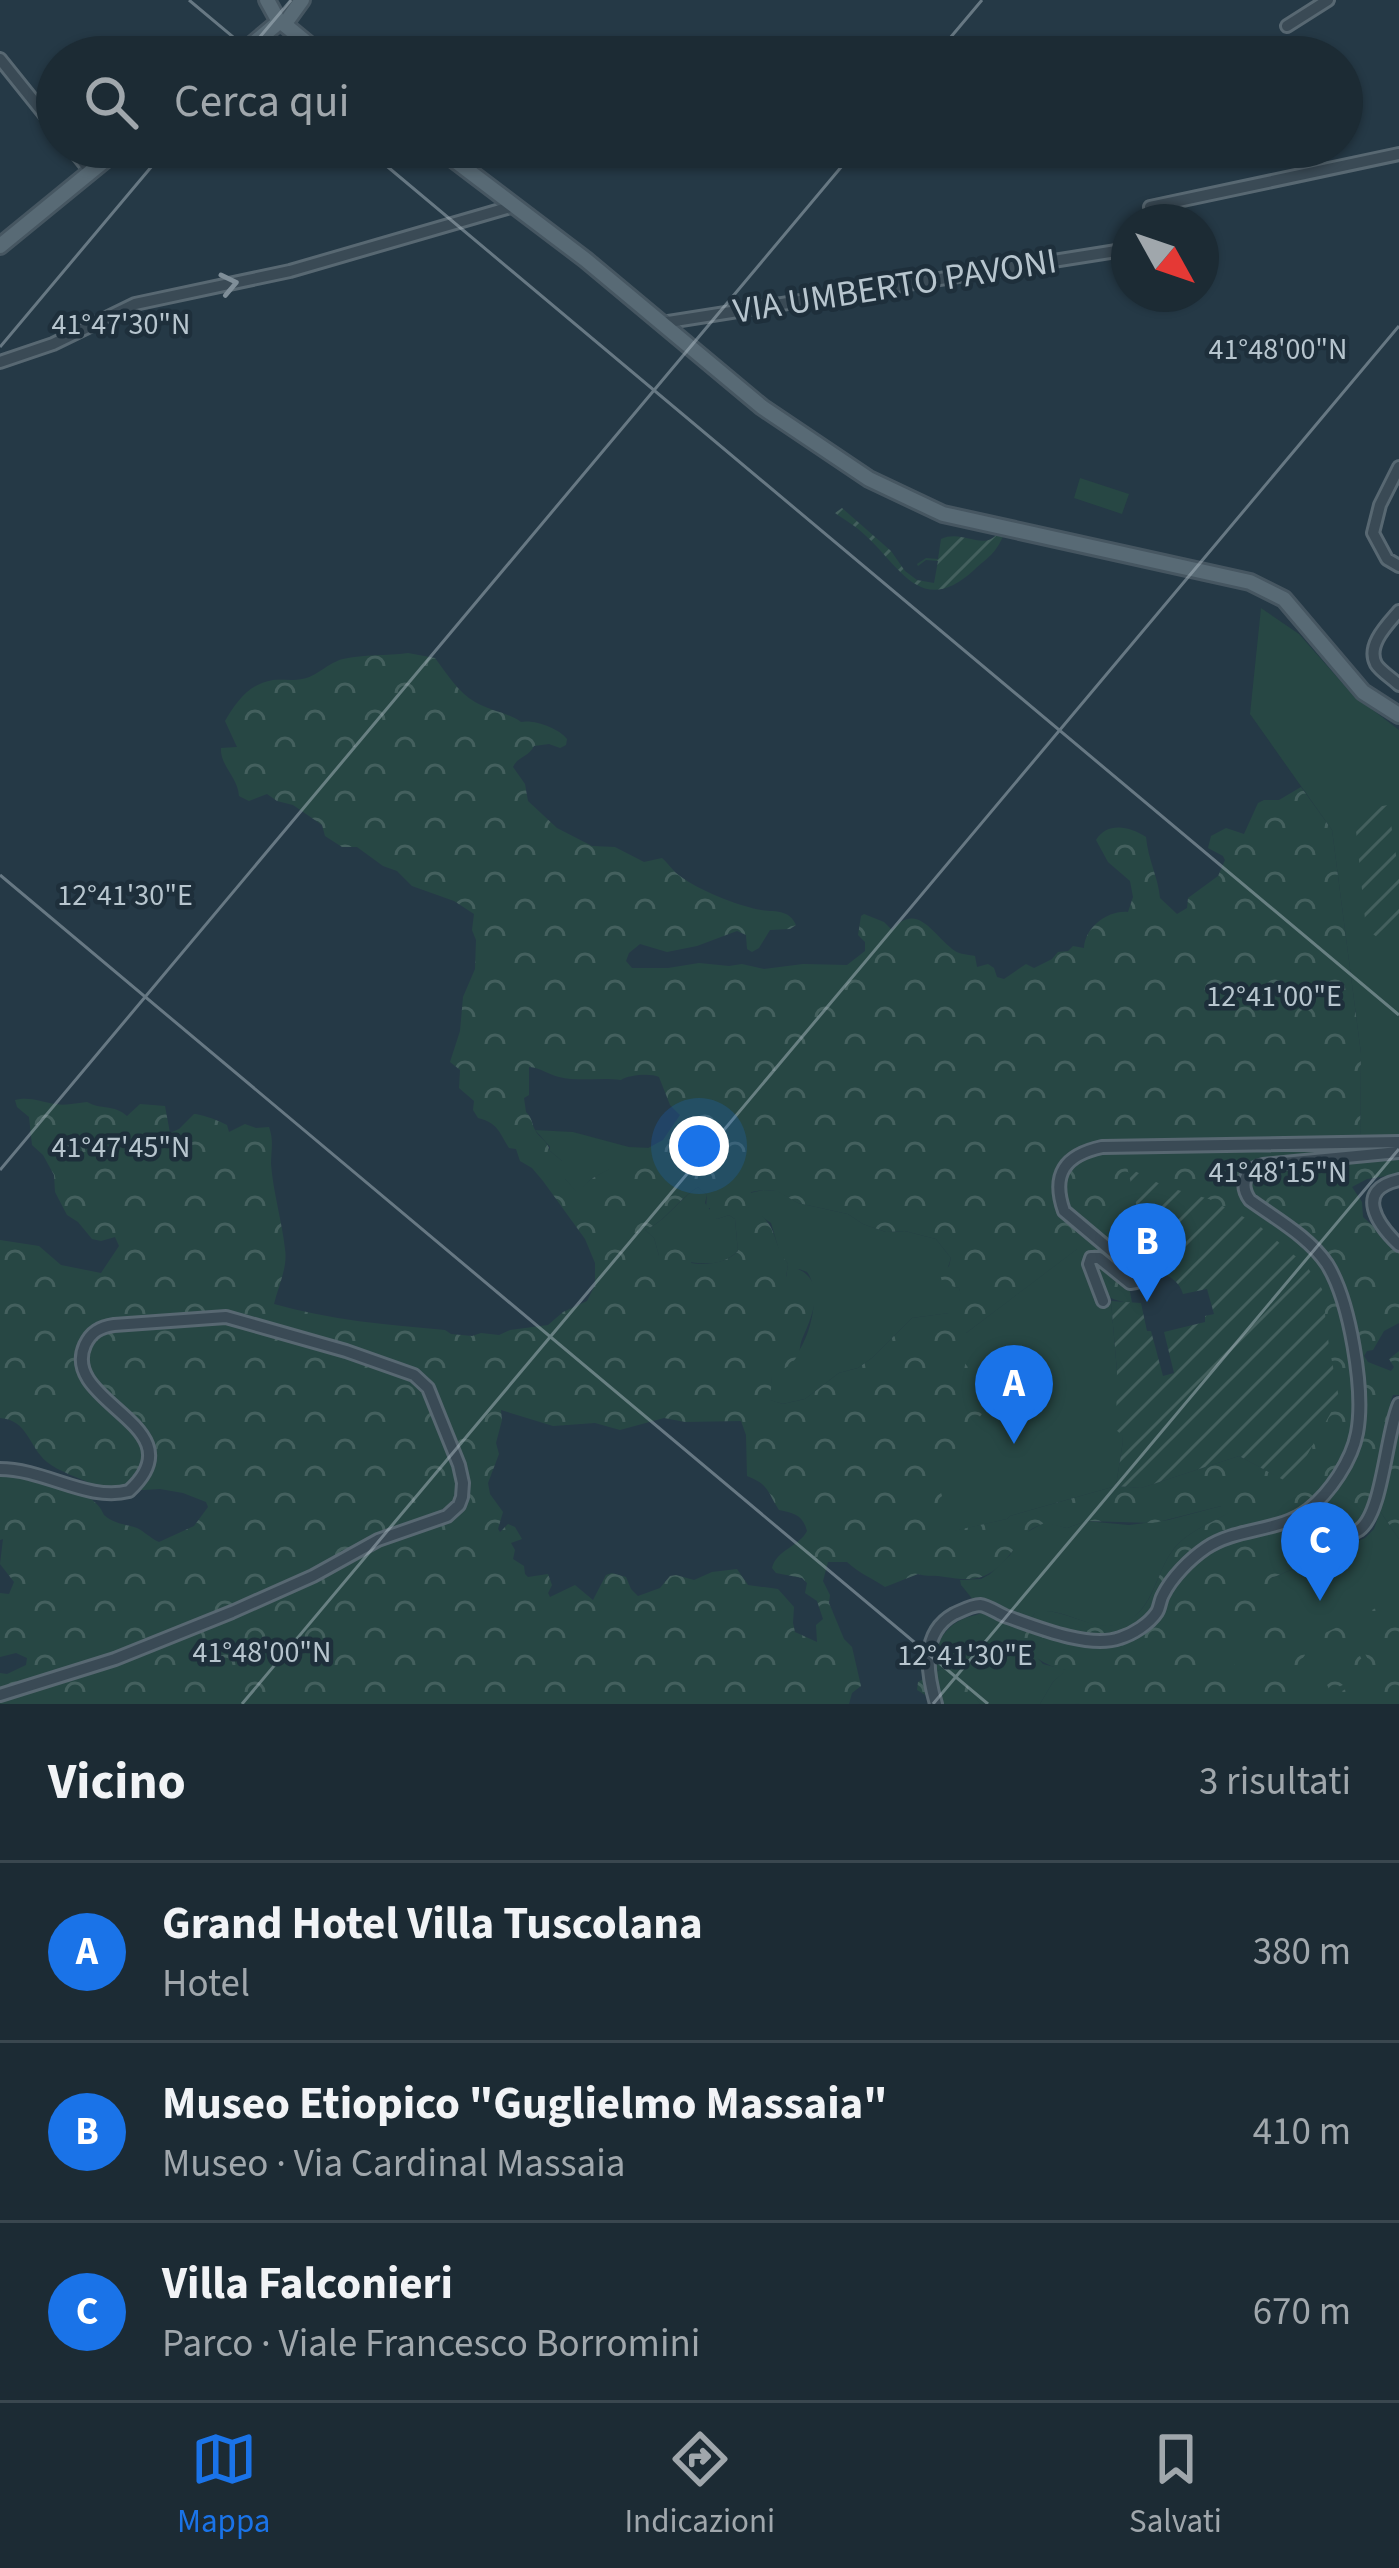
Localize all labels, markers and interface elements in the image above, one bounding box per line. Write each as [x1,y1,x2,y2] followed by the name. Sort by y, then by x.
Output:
[36,36,1363,168] search box
[78,69,144,135] icon: search
[174,70,349,134] text: Cerca qui
[1111,204,1219,312] north arrow
[730,235,1060,337] street label: VIA UMBERTO PAVONI
[218,272,238,297] one-way arrow
[51,303,191,346] text: 41°47'30"N
[1208,328,1348,371] text: 41°48'00"N
[57,874,193,917] text: 12°41'30"E
[1206,975,1342,1018] text: 12°41'00"E
[669,1116,729,1176] your location
[51,1126,191,1169] text: 41°47'45"N
[1208,1151,1348,1194] text: 41°48'15"N
[1108,1203,1186,1302] pin: B
[975,1345,1053,1444] pin: A
[1281,1502,1359,1601] pin: C
[192,1631,332,1674] text: 41°48'00"N
[897,1634,1033,1677] text: 12°41'30"E
[48,1746,186,1818] text: Vicino
[1199,1754,1351,1810] text: 3 risultati
[162,1892,703,1956] text: Grand Hotel Villa Tuscolana
[76,1924,98,1980] text: A
[1253,1924,1351,1980] text: 380 m
[162,1956,250,2012] text: Hotel
[162,2072,887,2136] text: Museo Etiopico "Guglielmo Massaia"
[75,2104,99,2160] text: B
[1253,2104,1351,2160] text: 410 m
[162,2136,625,2192] text: Museo · Via Cardinal Massaia
[162,2252,453,2316] text: Villa Falconieri
[76,2284,98,2340] text: C
[1253,2284,1351,2340] text: 670 m
[162,2316,700,2372] text: Parco · Viale Francesco Borromini
[177,2426,270,2545] tab: Mappa
[624,2426,775,2545] tab: Indicazioni
[1129,2426,1222,2545] tab: Salvati

